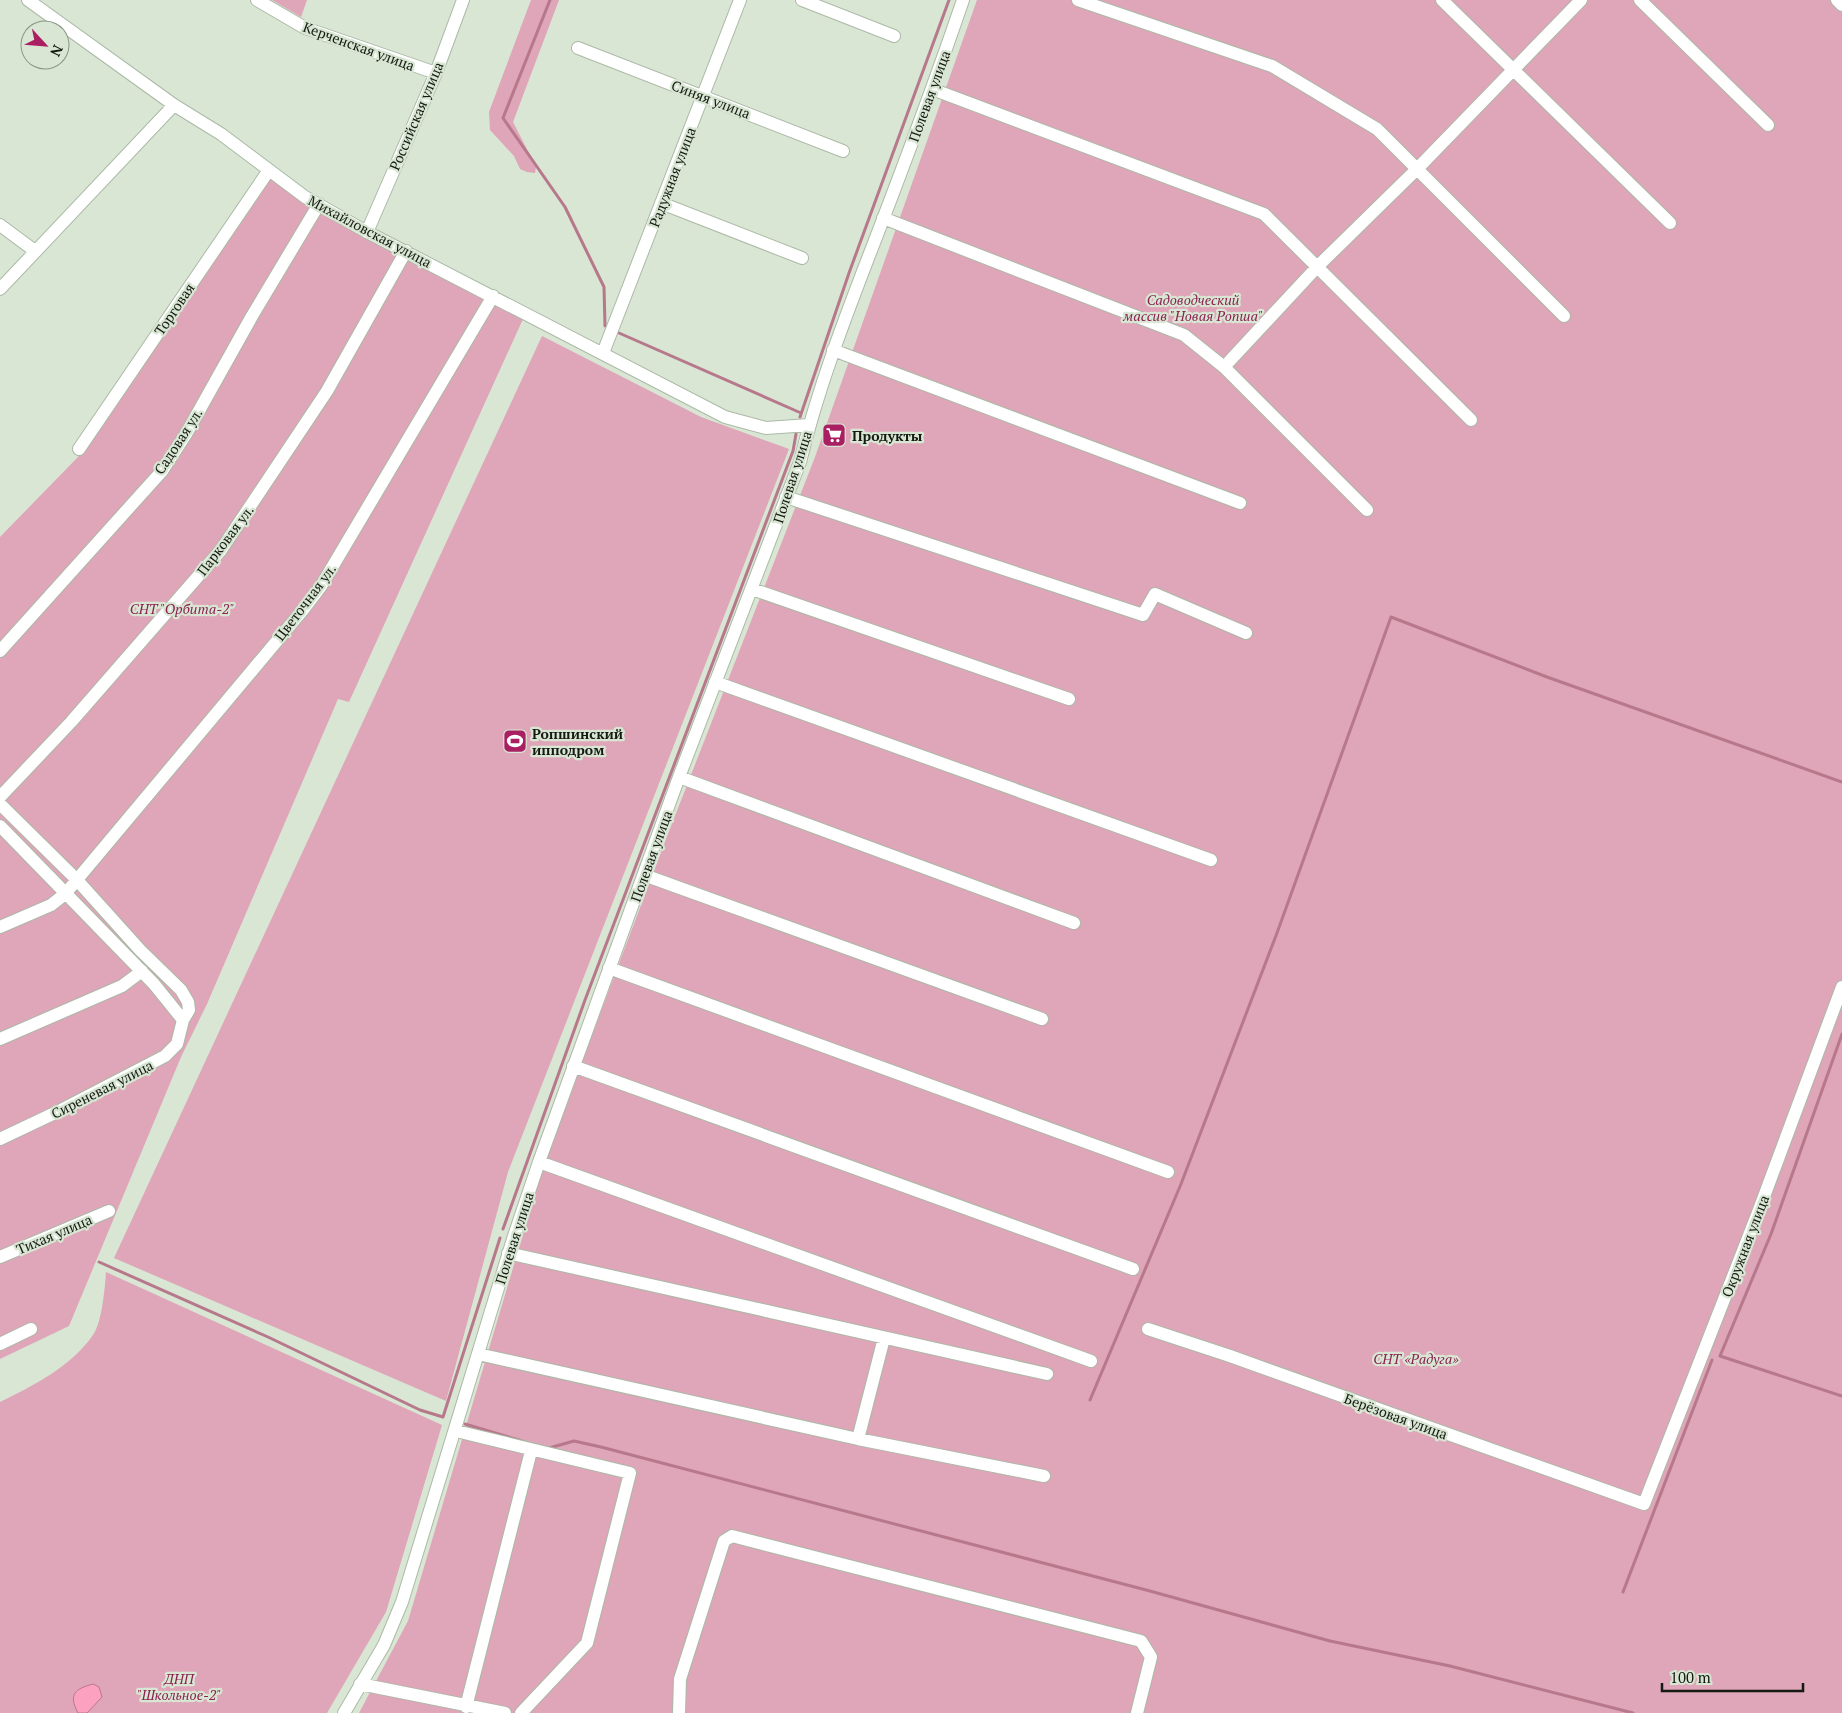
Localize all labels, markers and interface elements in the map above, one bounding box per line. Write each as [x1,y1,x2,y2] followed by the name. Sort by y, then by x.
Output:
[301,17,417,75] street label: Керченская улица
[20,20,70,70] north arrow
[46,42,68,60] text: N
[904,48,954,144] street label: Полевая улица
[385,59,447,173] street label: Российская улица
[669,75,753,123] street label: Синяя улица
[644,124,700,230] street label: Радужная улица
[305,190,435,272] street label: Михайловская улица
[150,279,198,339] street label: Торговая
[1122,290,1263,325] park label: Садоводческий массив "Новая Ропша"
[150,404,206,478] street label: Садовая ул.
[821,422,847,448] supermarket icon: Продукты
[852,426,923,445] place label: Продукты
[768,428,816,526] street label: Полевая улица
[192,501,258,579] street label: Парковая ул.
[270,560,340,644] street label: Цветочная ул.
[130,599,234,618] park label: СНТ "Орбита-2"
[532,724,623,759] place label: Ропшинский ипподром
[502,728,528,754] sports icon: Ропшинский ипподром
[626,808,676,904] street label: Полевая улица
[48,1055,156,1123] street label: Сиреневая улица
[490,1189,538,1287] street label: Полевая улица
[1717,1192,1773,1300] street label: Окружная улица
[13,1210,95,1258] street label: Тихая улица
[1373,1349,1459,1368] park label: СНТ «Радуга»
[1342,1388,1450,1444] street label: Берёзовая улица
[1662,1660,1803,1692] scale bar
[1670,1667,1711,1687] text: 100 m
[137,1669,221,1704] park label: ДНП "Школьное-2"

